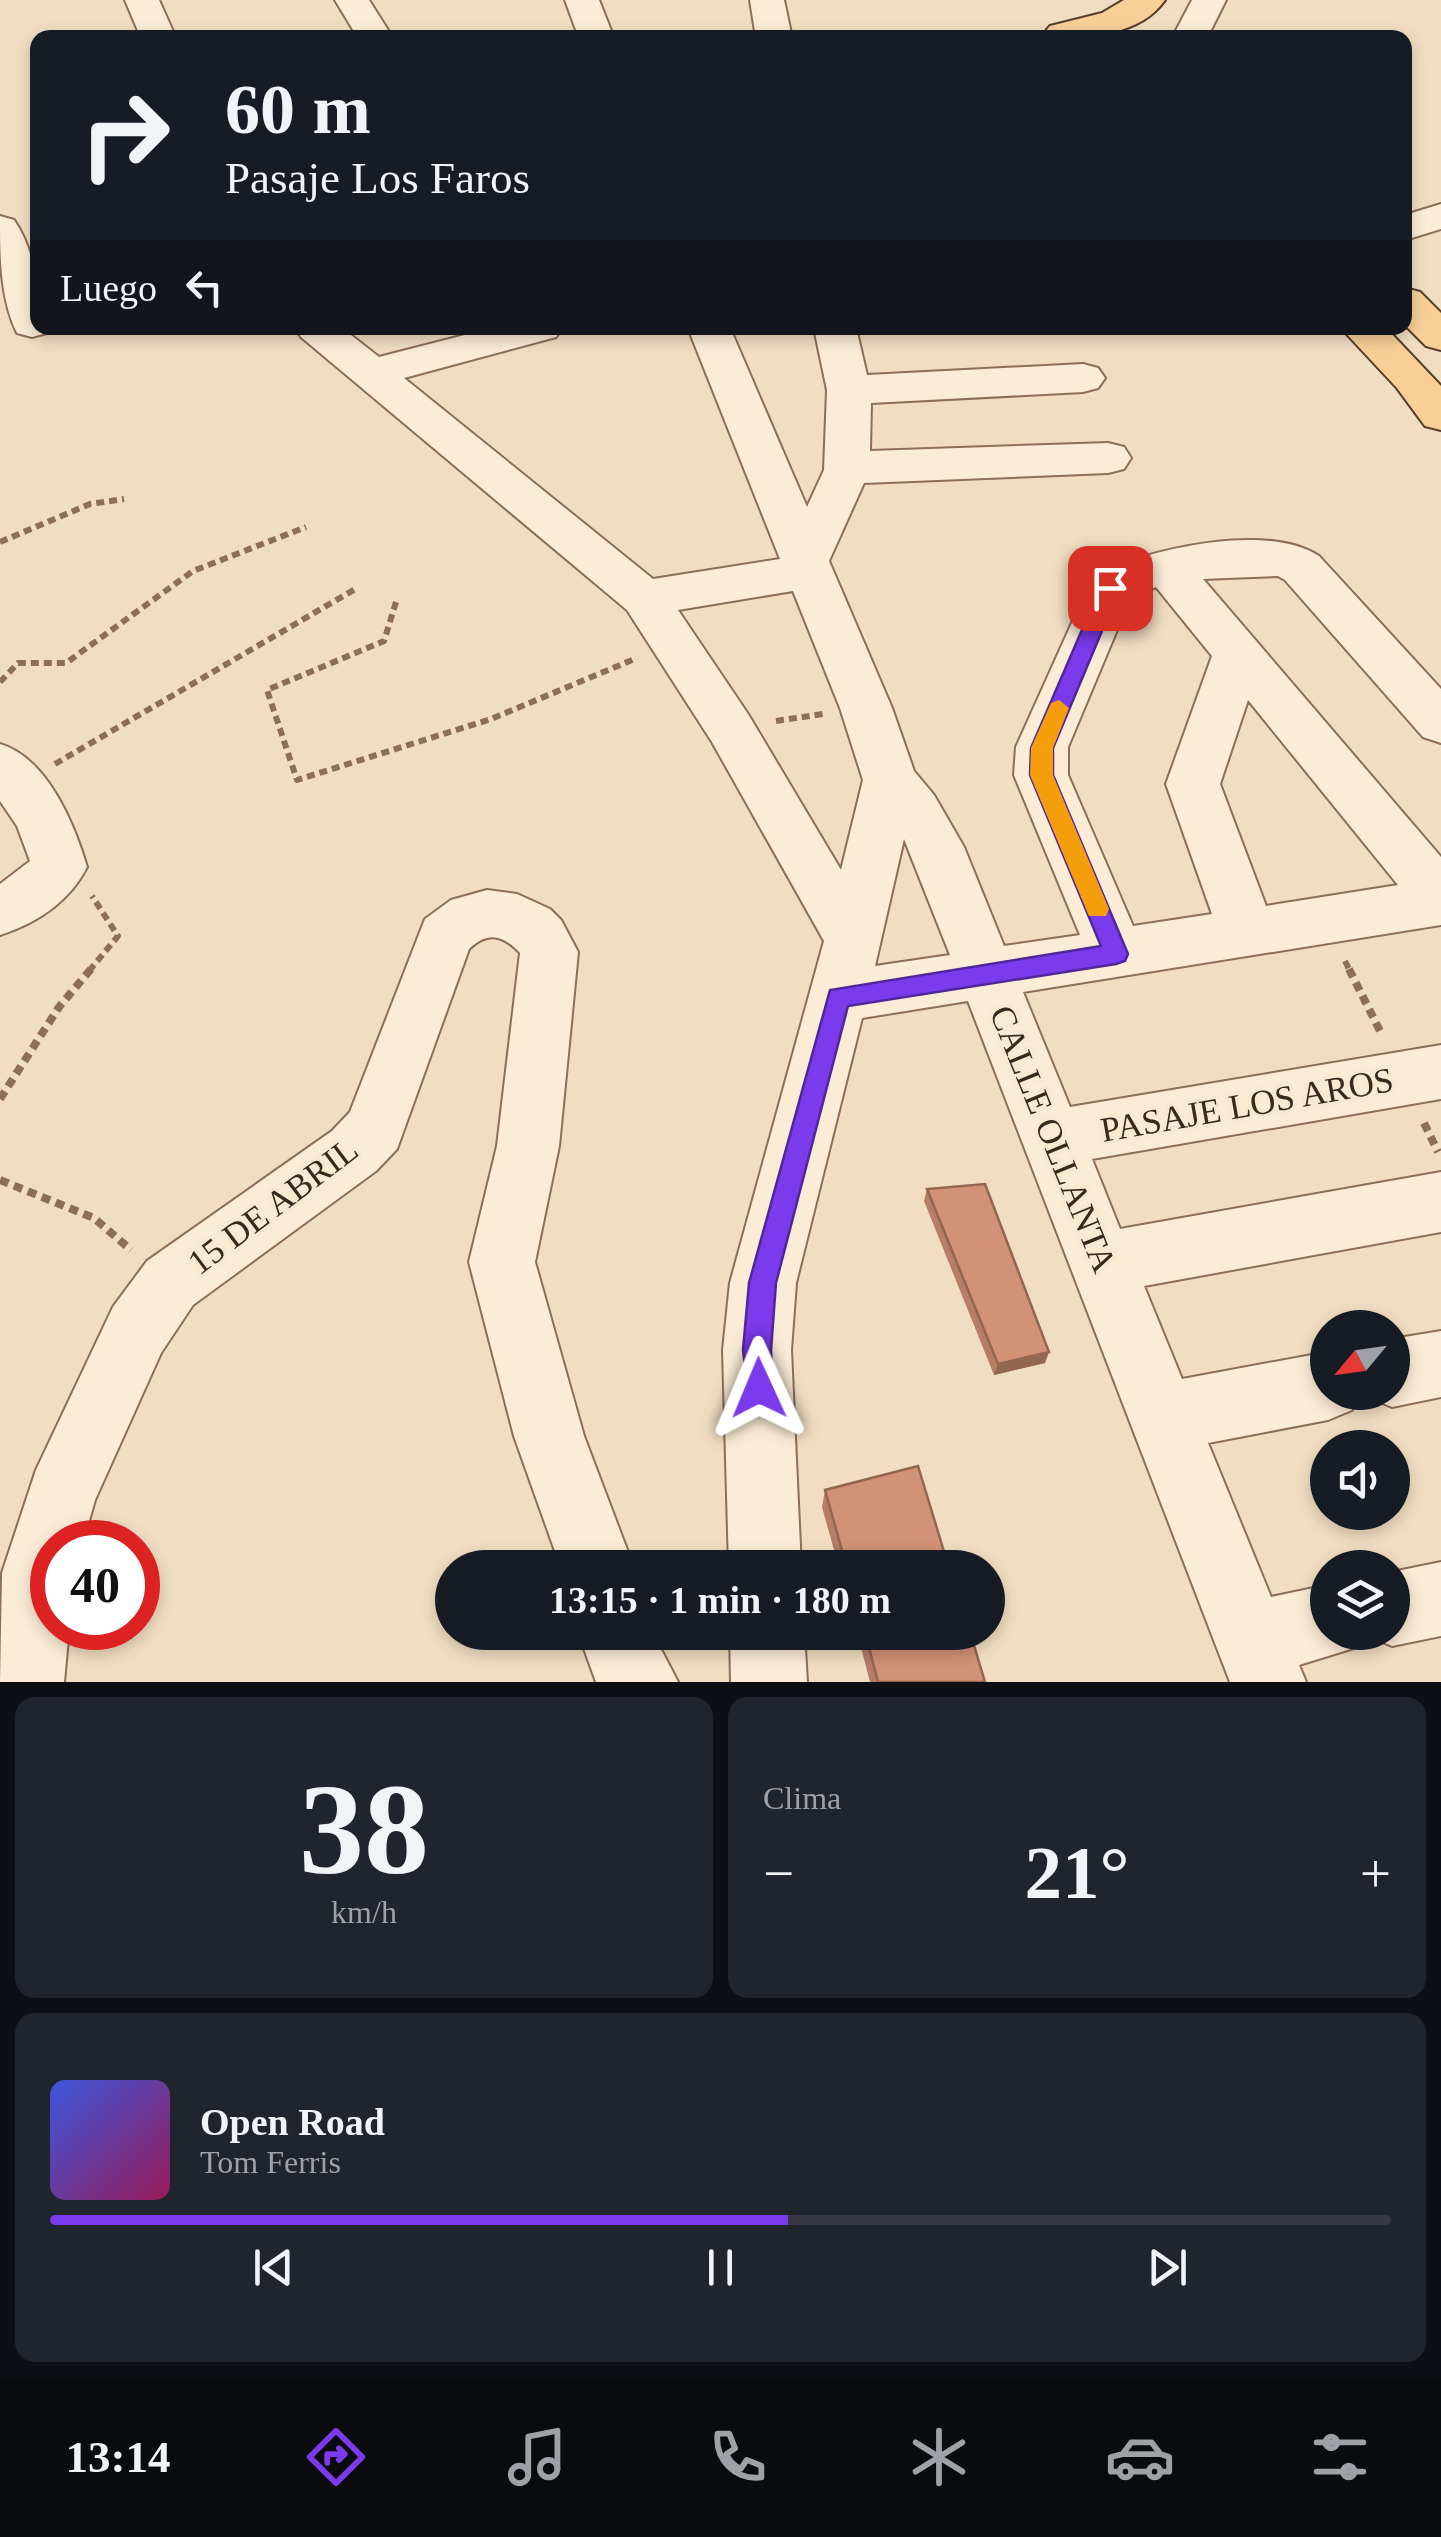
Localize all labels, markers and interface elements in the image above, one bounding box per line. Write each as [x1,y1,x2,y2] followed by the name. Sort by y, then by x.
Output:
[60,70,190,200] icon: right
[225,71,371,148] text: 60 m
[225,153,530,203] text: Pasaje Los Faros
[177,260,232,315] icon: left
[60,267,157,309] text: Luego
[1068,546,1153,631] pin
[1083,561,1138,616] icon: arrive
[982,1000,1125,1279] street label: CALLE OLLANTA
[1098,1060,1396,1150] street label: PASAJE LOS AROS
[181,1130,365,1282] street label: 15 DE ABRIL
[1310,1310,1410,1410] north arrow
[1310,1310,1410,1650] map controls
[707,1336,811,1440] position arrow
[1310,1430,1410,1530] button: sound
[30,1520,160,1650] speed limit sign: 40
[1310,1550,1410,1650] button: layers
[549,1579,891,1621] text: 13:15 · 1 min · 180 m
[299,1757,429,1901] text: 38
[763,1780,841,1816] text: Clima
[1025,1831,1130,1914] text: 21°
[763,1843,794,1904] text: −
[1360,1843,1391,1904] text: +
[331,1894,397,1930] text: km/h
[200,2101,385,2143] text: Open Road
[200,2144,341,2180] text: Tom Ferris
[246,2240,301,2295] icon: previous
[693,2240,748,2295] icon: pause
[1140,2240,1195,2295] icon: next
[301,2422,371,2492] icon: directions
[502,2422,572,2492] icon: music
[703,2422,773,2492] icon: phone
[904,2422,974,2492] icon: climate
[1105,2422,1175,2492] icon: car
[1305,2422,1375,2492] icon: filters
[65,2432,170,2482] text: 13:14

